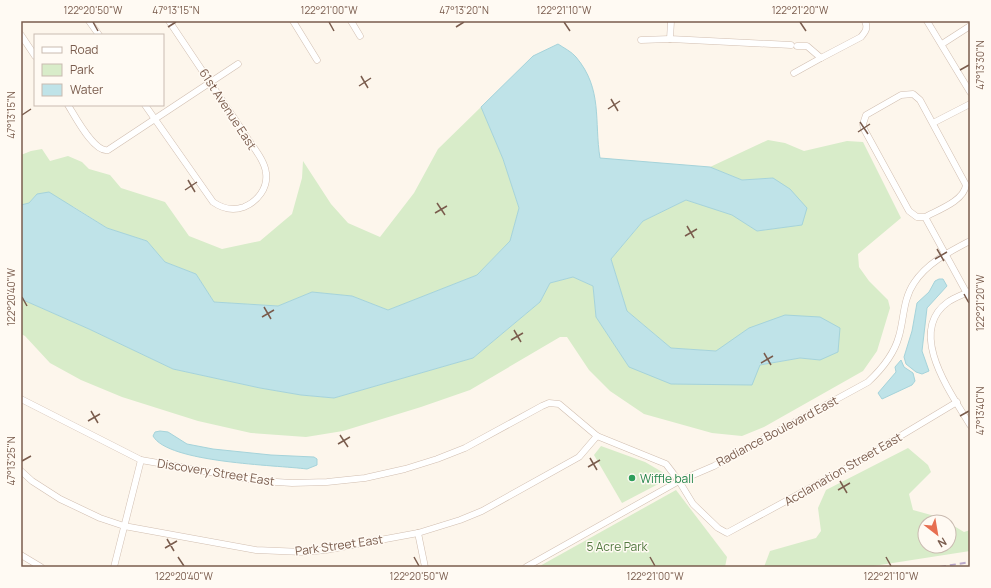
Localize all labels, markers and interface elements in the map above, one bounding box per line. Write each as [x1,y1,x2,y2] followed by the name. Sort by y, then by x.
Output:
[64,3,123,17] text: 122°20'50"W
[152,3,200,17] text: 47°13'15"N
[300,3,358,17] text: 122°21'00"W
[439,3,489,17] text: 47°13'20"N
[537,3,592,17] text: 122°21'10"W
[772,3,829,17] text: 122°21'20"W
[34,34,164,106] legend
[973,40,987,90] text: 47°13'30"N
[70,41,98,58] text: Road
[70,61,95,78] text: Park
[195,65,261,153] street label: 61st Avenue East
[70,81,104,98] text: Water
[4,91,18,139] text: 47°13'15"N
[4,267,18,326] text: 122°20'40"W
[973,274,987,331] text: 122°21'20"W
[973,387,987,435] text: 47°13'40"N
[713,392,841,470] street label: Radiance Boulevard East
[781,428,905,510] street label: Acclamation Street East
[4,436,18,486] text: 47°13'25"N
[156,454,276,490] street label: Discovery Street East
[640,470,694,487] place label: Wiffle ball
[627,473,637,483] marker: Wiffle ball
[917,514,957,554] north arrow
[294,530,384,560] street label: Park Street East
[935,535,950,552] text: N
[586,538,649,555] park label: 5 Acre Park
[155,569,214,583] text: 122°20'40"W
[390,569,449,583] text: 122°20'50"W
[626,569,684,583] text: 122°21'00"W
[864,569,919,583] text: 122°21'10"W

